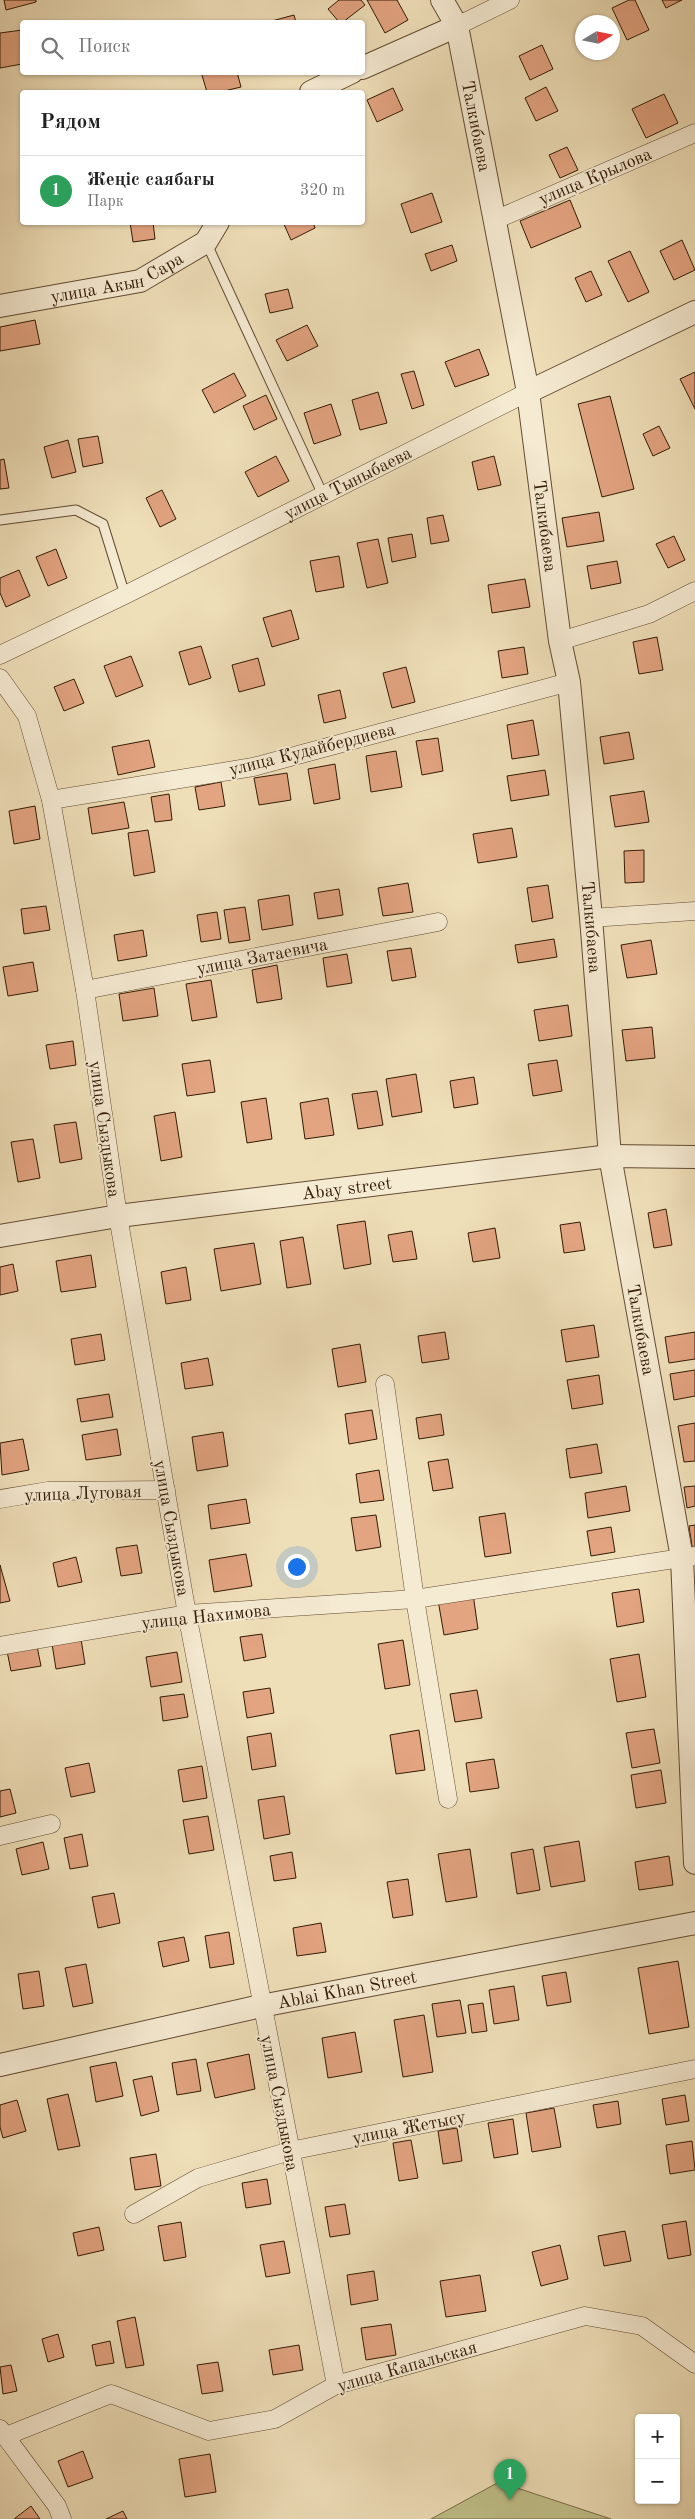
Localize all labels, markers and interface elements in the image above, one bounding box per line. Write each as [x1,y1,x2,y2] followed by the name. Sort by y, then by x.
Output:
[575,15,620,60] north arrow
[20,20,365,75] search box
[38,34,66,62] icon: search
[78,38,130,57] text: Поиск
[458,79,493,173] street label: Талкибаева
[40,112,101,133] text: Рядом
[536,145,655,209] street label: улица Крылова
[87,171,215,190] text: Жеңіс саябағы
[51,183,61,199] text: 1
[300,183,345,199] text: 320 m
[87,194,124,210] text: Парк
[49,249,187,307] street label: улица Акын Сара
[281,444,415,523] street label: улица Тыныбаева
[529,479,559,573] street label: Талкибаева
[227,721,397,779] street label: улица Кудайбердиева
[578,880,603,974] street label: Талкибаева
[195,935,329,979] street label: улица Затаевича
[85,1060,123,1199] street label: улица Сыздыкова
[301,1175,393,1204] street label: Abay street
[623,1283,657,1377] street label: Талкибаева
[150,1459,192,1598] street label: улица Сыздыкова
[24,1483,142,1505] street label: улица Луговая
[284,1554,310,1580] your location
[141,1601,272,1633] street label: улица Нахимова
[276,1968,418,2013] street label: Ablai Khan Street
[257,2034,301,2173] street label: улица Сыздыкова
[351,2108,468,2148] street label: улица Жетысу
[335,2338,479,2396] street label: улица Капальская
[635,2414,680,2504] map controls
[635,2414,680,2459] button: +
[494,2459,526,2500] pin: 1
[635,2459,680,2504] button: −

